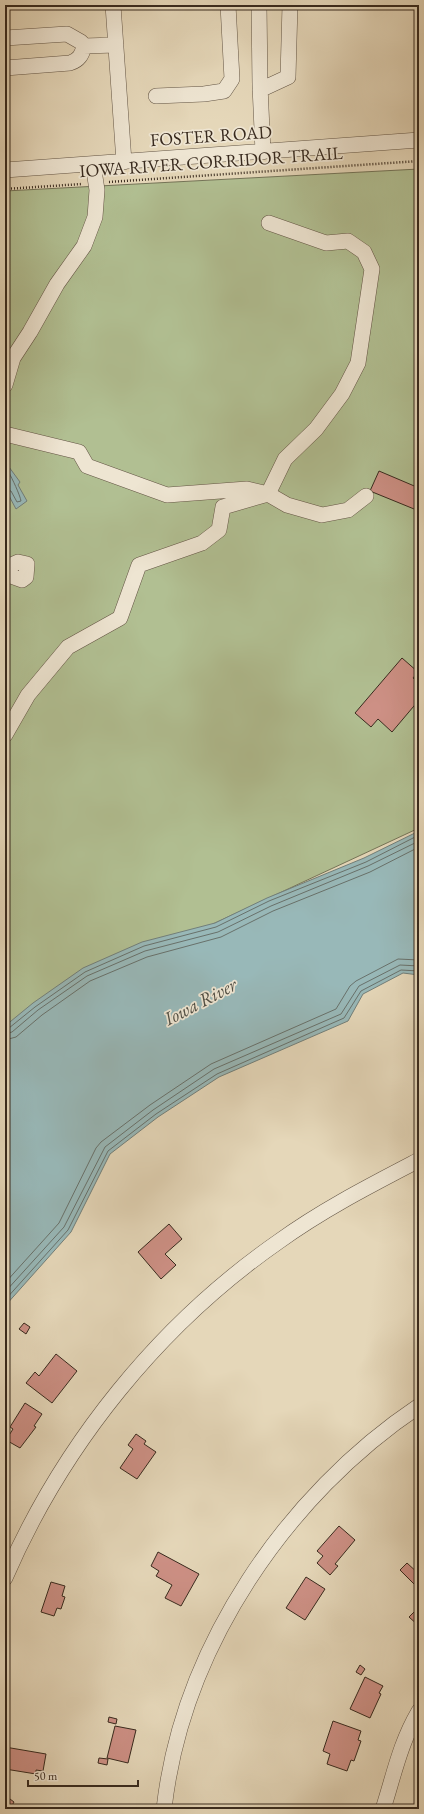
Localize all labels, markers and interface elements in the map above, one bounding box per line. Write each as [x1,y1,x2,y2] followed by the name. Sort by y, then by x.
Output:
[149,120,273,151] street label: FOSTER ROAD
[79,141,344,182] street label: IOWA RIVER CORRIDOR TRAIL
[159,971,242,1032] water label: Iowa River
[28,1762,138,1788] scale bar
[34,1768,58,1784] text: 50 m

